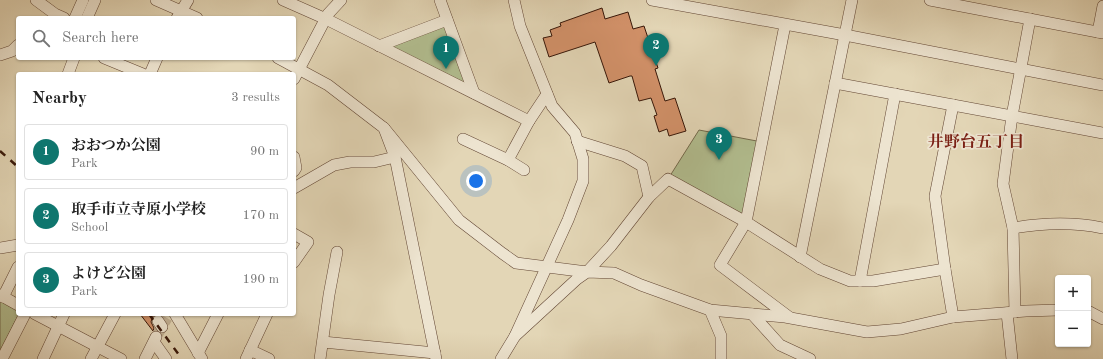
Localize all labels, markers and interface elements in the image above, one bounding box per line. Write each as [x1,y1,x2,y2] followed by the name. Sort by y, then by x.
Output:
[16,16,296,60] search box
[30,27,52,49] icon: search
[62,31,139,46] text: Search here
[643,33,669,66] pin: 2
[433,36,459,69] pin: 1
[32,90,87,107] text: Nearby
[231,91,280,104] text: 3 results
[706,127,732,160] pin: 3
[928,133,1024,151] district label: 井野台五丁目
[71,139,161,154] text: おおつか公園
[42,145,50,158] text: 1
[250,145,279,158] text: 90 m
[71,157,98,170] text: Park
[466,171,486,191] your location
[71,203,206,218] text: 取手市立寺原小学校
[42,209,50,222] text: 2
[242,209,279,222] text: 170 m
[71,221,108,234] text: School
[71,267,146,282] text: よけど公園
[42,273,50,286] text: 3
[242,273,279,286] text: 190 m
[1055,275,1091,347] map controls
[1055,275,1091,311] button: +
[71,285,98,298] text: Park
[1055,311,1091,347] button: −

